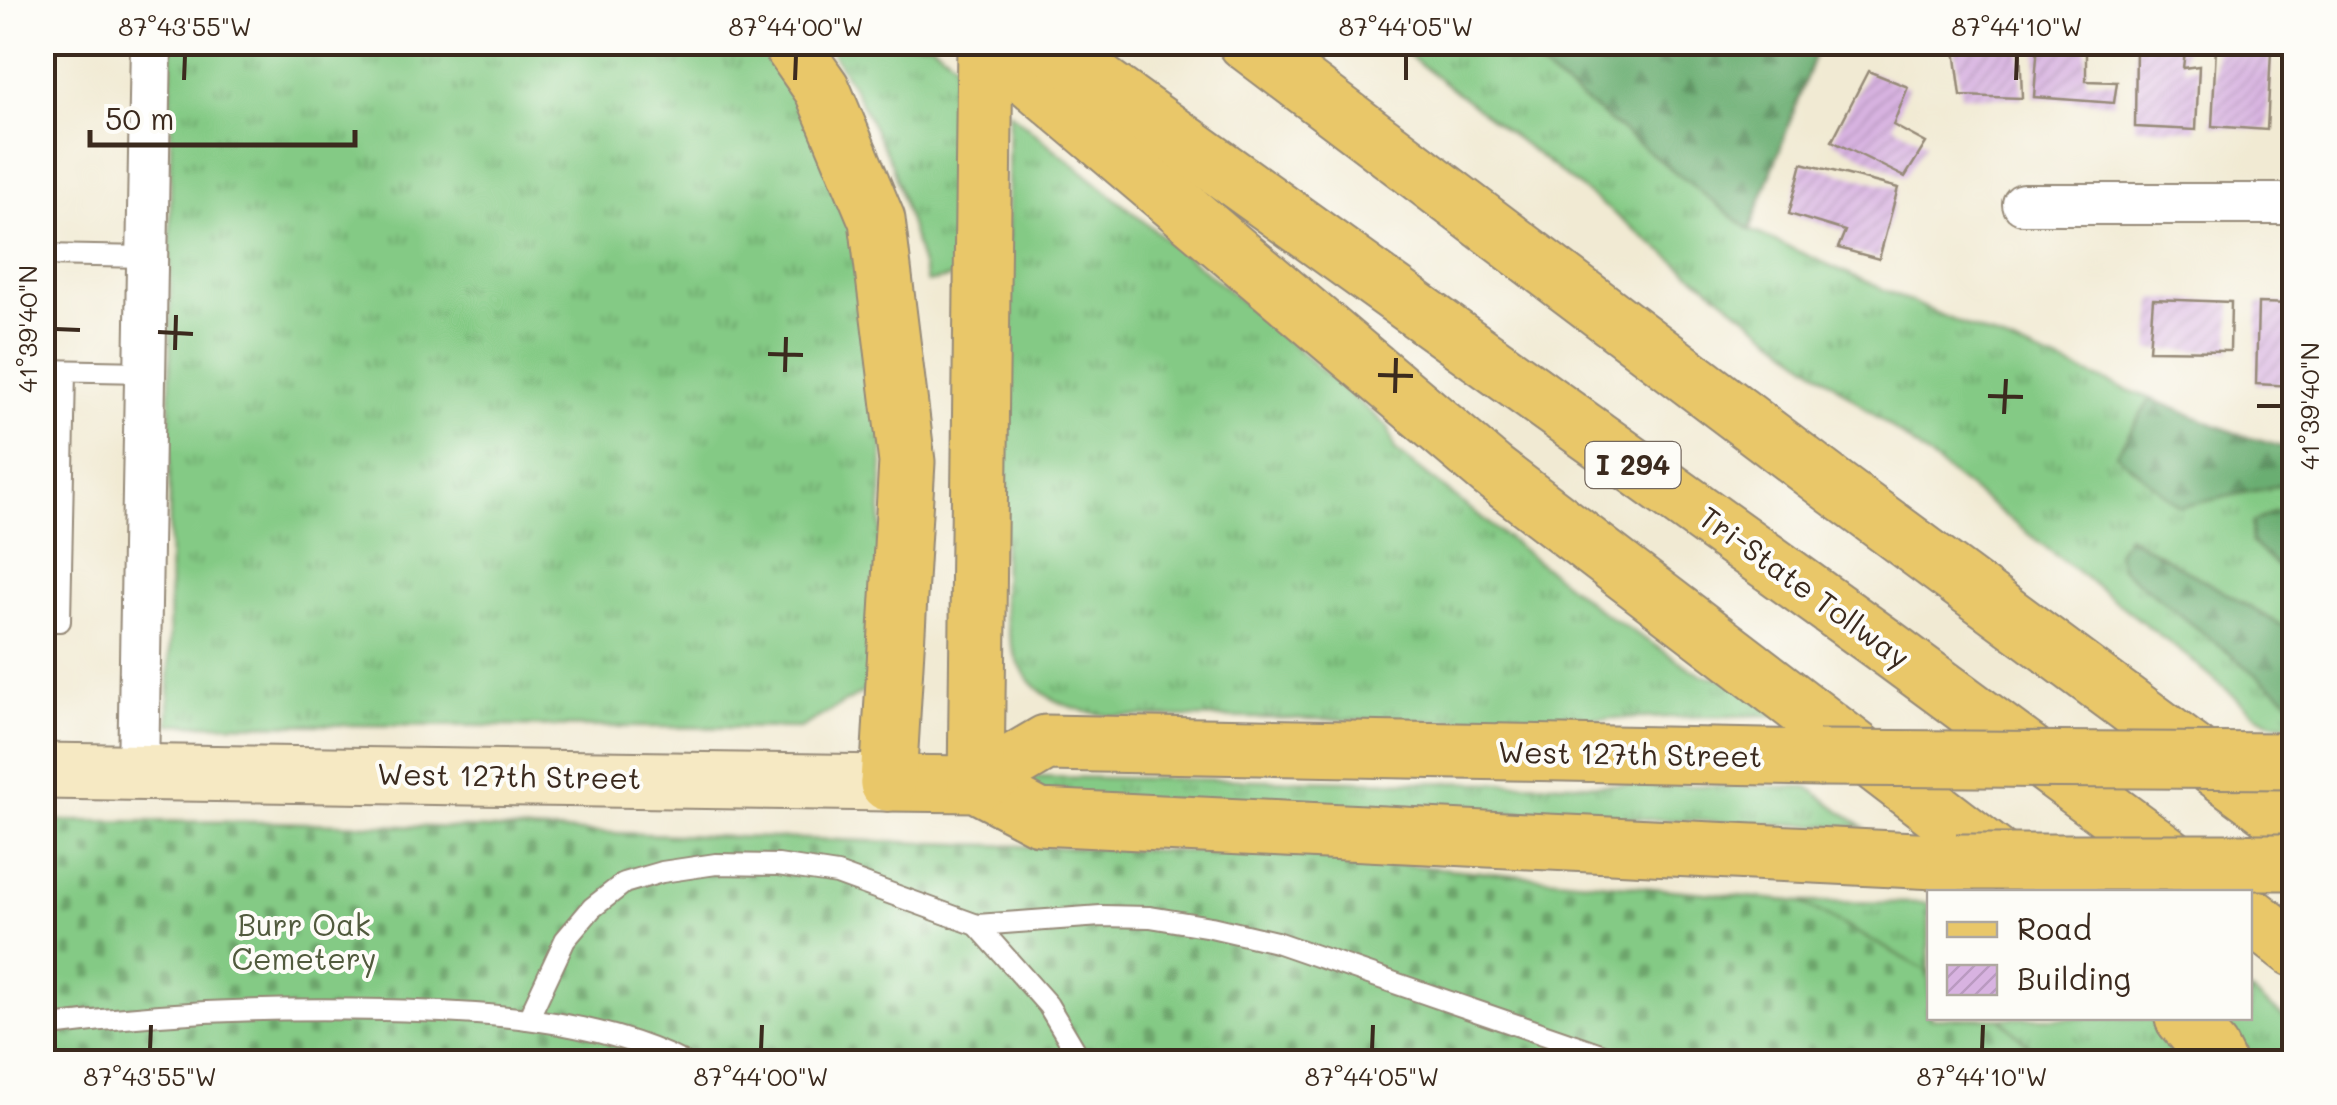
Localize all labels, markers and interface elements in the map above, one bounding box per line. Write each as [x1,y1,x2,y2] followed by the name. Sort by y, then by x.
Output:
[118,10,252,42] text: 87°43'55"W
[728,10,864,42] text: 87°44'00"W
[1339,10,1473,42] text: 87°44'05"W
[1952,10,2082,42] text: 87°44'10"W
[90,85,355,147] scale bar
[105,98,175,138] text: 50 m
[11,265,43,393] text: 41°39'40"N
[2293,342,2325,470] text: 41°39'40"N
[1586,442,1680,488] road number: I 294
[1692,496,1918,676] street label: Tri-State Tollway
[1498,731,1763,775] street label: West 127th Street
[377,753,642,797] street label: West 127th Street
[1927,890,2252,1020] legend
[232,904,376,978] park label: Burr Oak Cemetery
[2017,908,2092,948] text: Road
[2017,958,2131,998] text: Building
[83,1060,217,1092] text: 87°43'55"W
[693,1060,829,1092] text: 87°44'00"W
[1305,1060,1439,1092] text: 87°44'05"W
[1917,1060,2047,1092] text: 87°44'10"W

